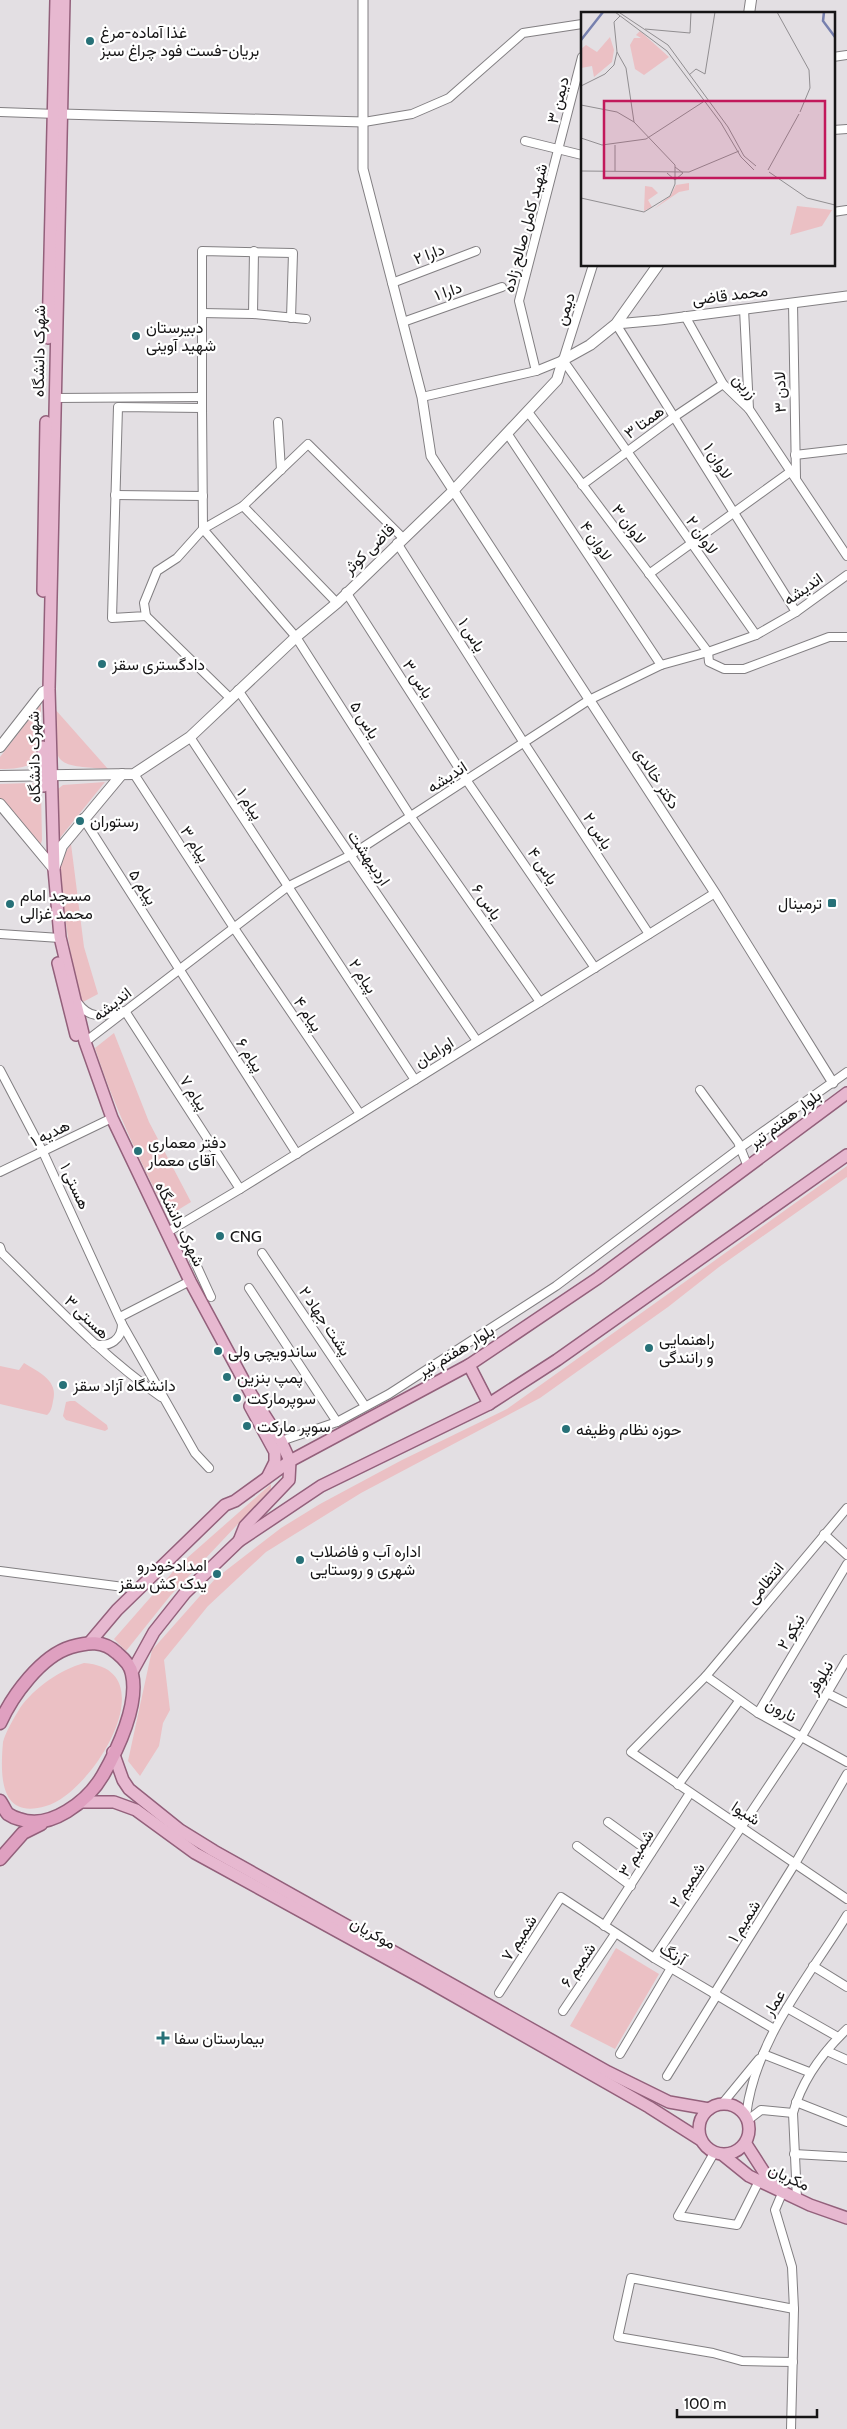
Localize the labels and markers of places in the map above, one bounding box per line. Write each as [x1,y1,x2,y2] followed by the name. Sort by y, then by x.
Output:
[99,23,259,62] place label: غذا آماده-مرغ بریان-فست فود چراغ سبز
[84,35,96,47] marker: غذا آماده-مرغ بریان-فست فود چراغ سبز
[146,318,216,356] place label: دبیرستان شهید آوینی
[130,330,142,342] marker: دبیرستان شهید آوینی
[111,655,205,675] place label: دادگستری سقز
[96,658,108,670] marker: دادگستری سقز
[90,812,139,832] place label: رستوران
[74,815,86,827] marker: رستوران
[20,886,93,924] place label: مسجد امام محمد غزالی
[778,894,822,914] place label: ترمینال
[826,897,838,909] marker: ترمینال
[4,898,16,910] marker: مسجد امام محمد غزالی
[147,1133,226,1171] place label: دفتر معماری آقای معمار
[132,1145,144,1157] marker: دفتر معماری آقای معمار
[230,1227,262,1246] place label: CNG
[214,1230,226,1242] marker: CNG
[659,1330,715,1368] place label: راهنمایی و رانندگی
[228,1342,317,1363] place label: ساندویچی ولی
[643,1342,655,1354] marker: راهنمایی و رانندگی
[212,1345,224,1357] marker: ساندویچی ولی
[237,1368,303,1389] place label: پمپ بنزین
[221,1371,233,1383] marker: پمپ بنزین
[72,1376,176,1396] place label: دانشگاه آزاد سقز
[57,1379,69,1391] marker: دانشگاه آزاد سقز
[247,1389,316,1410] place label: سوپرمارکت
[231,1392,243,1404] marker: سوپرمارکت
[257,1417,331,1438] place label: سوپر مارکت
[241,1420,253,1432] marker: سوپر مارکت
[576,1420,682,1440] place label: حوزه نظام وظیفه
[560,1423,572,1435] marker: حوزه نظام وظیفه
[310,1542,421,1580] place label: اداره آب و فاضلاب شهری و روستایی
[294,1554,306,1566] marker: اداره آب و فاضلاب شهری و روستایی
[118,1556,207,1594] place label: امدادخودرو یدک کش سقز
[211,1568,223,1580] marker: امدادخودرو یدک کش سقز
[174,2029,264,2049] place label: بیمارستان سفا
[156,2031,170,2045] marker: بیمارستان سفا

